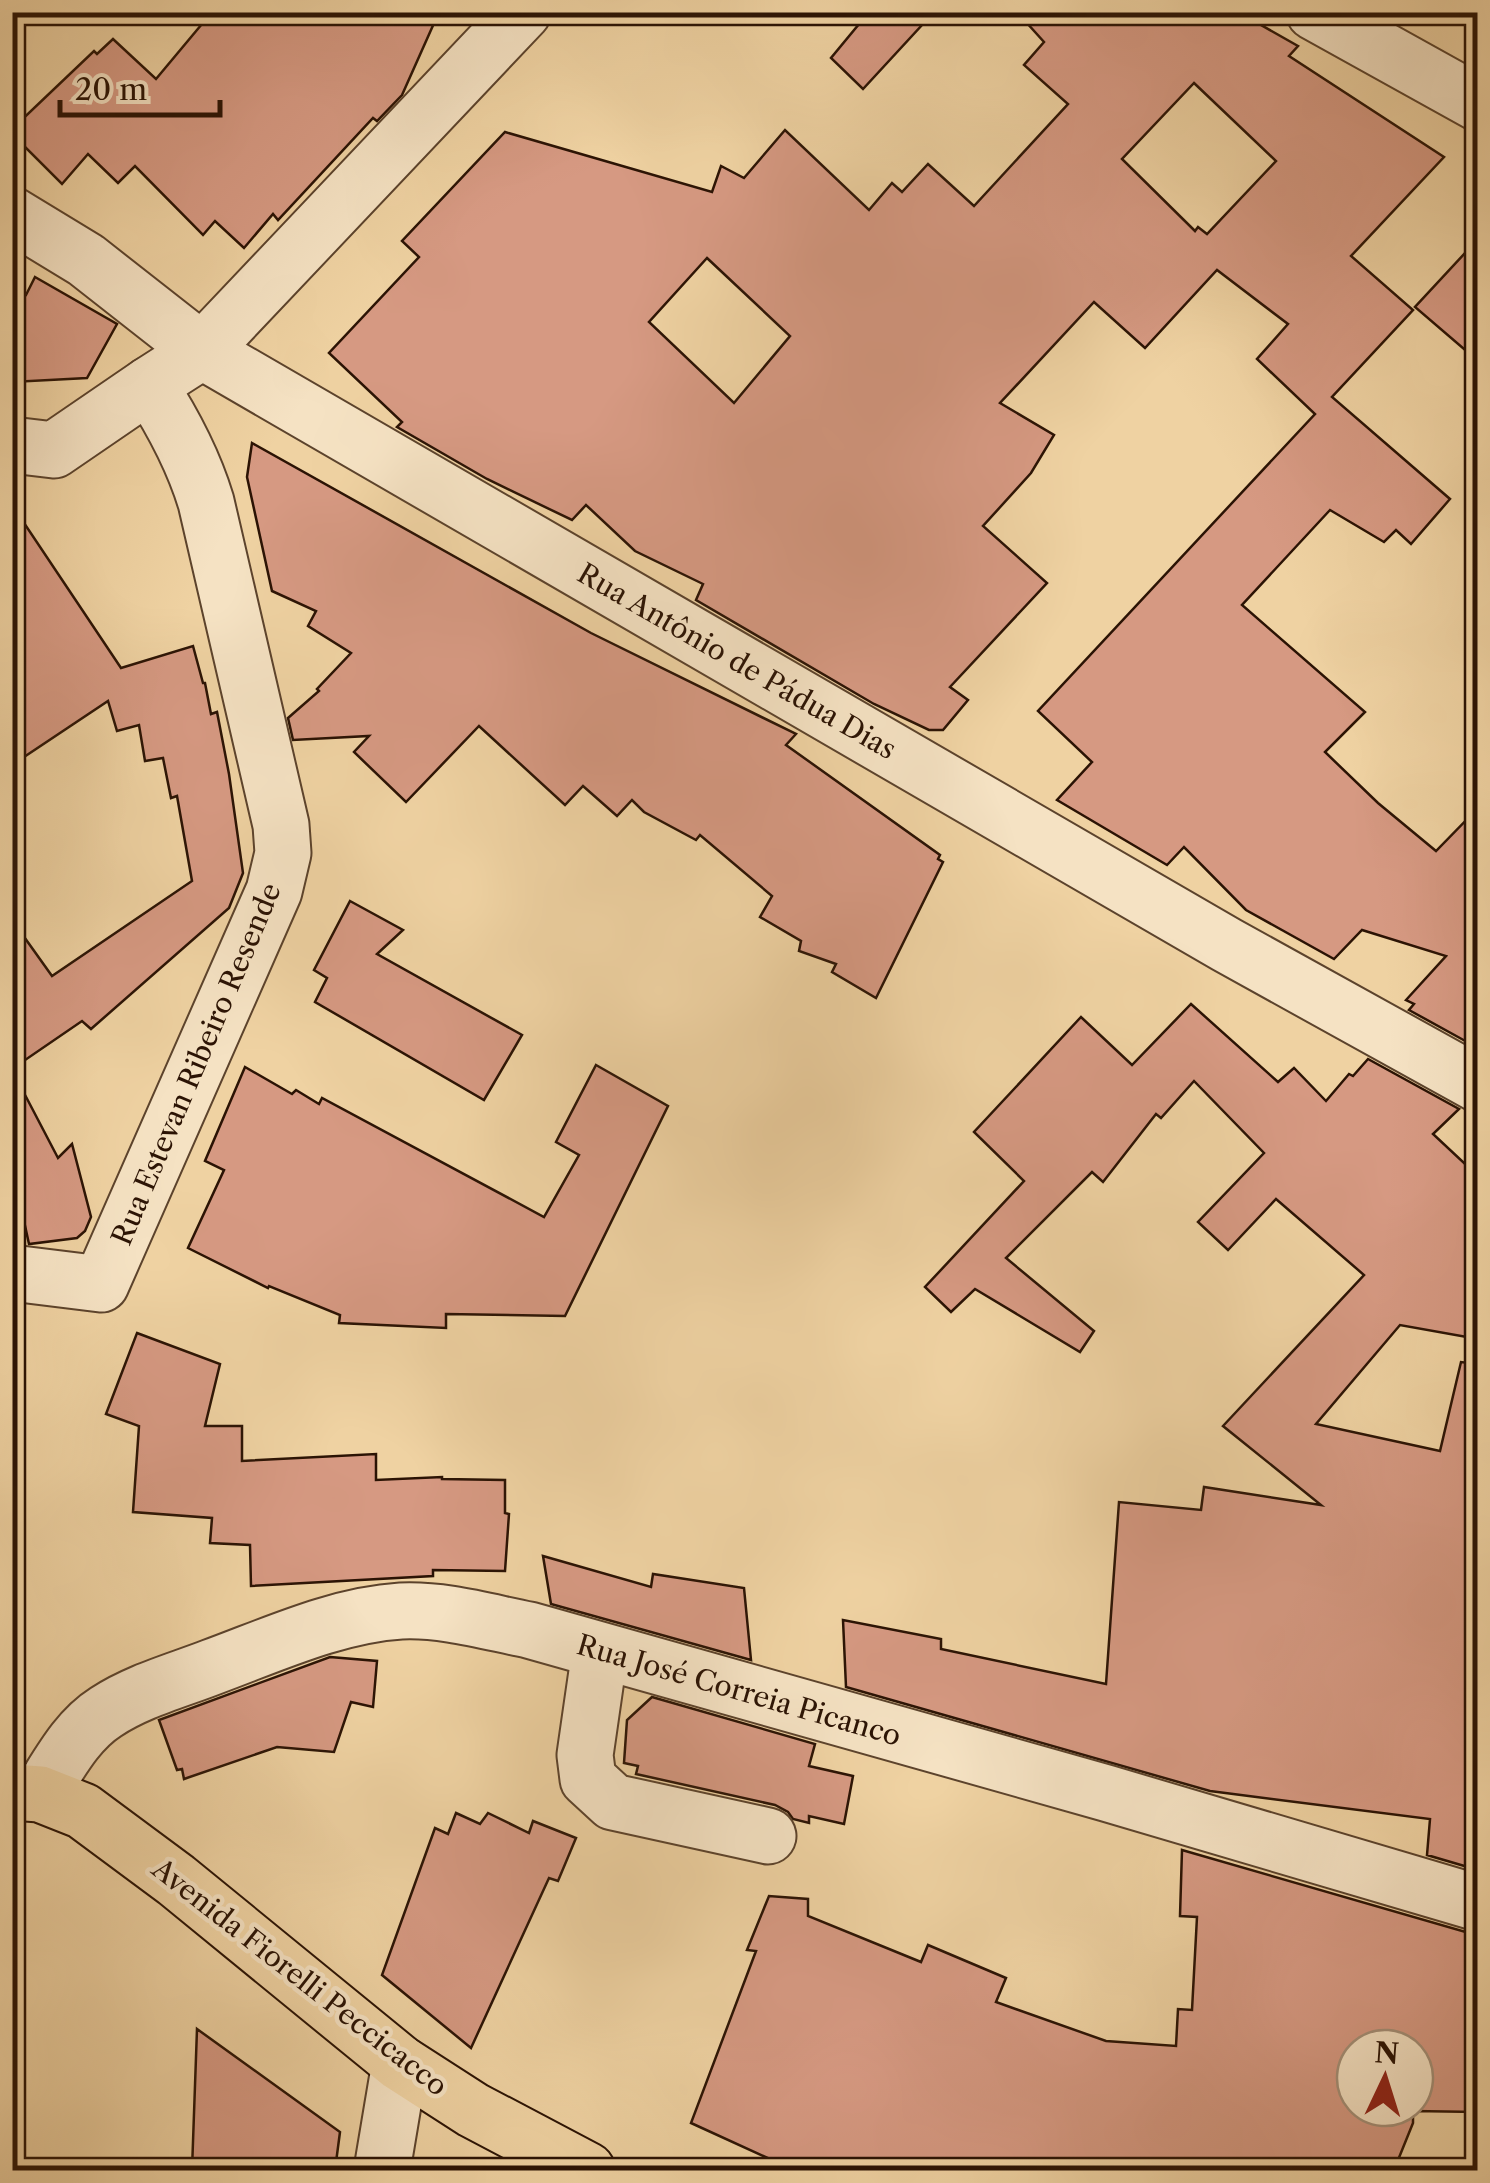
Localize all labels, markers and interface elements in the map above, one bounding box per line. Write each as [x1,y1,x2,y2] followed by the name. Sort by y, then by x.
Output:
[60,55,220,117] scale bar
[75,71,147,108] text: 20 m
[572,556,902,766] street label: Rua Antônio de Pádua Dias
[104,878,288,1250] street label: Rua Estevan Ribeiro Resende
[573,1627,905,1753] street label: Rua José Correia Picanco
[145,1851,454,2103] street label: Avenida Fiorelli Peccicacco
[1335,2028,1435,2128] north arrow
[1373,2035,1400,2071] text: N

